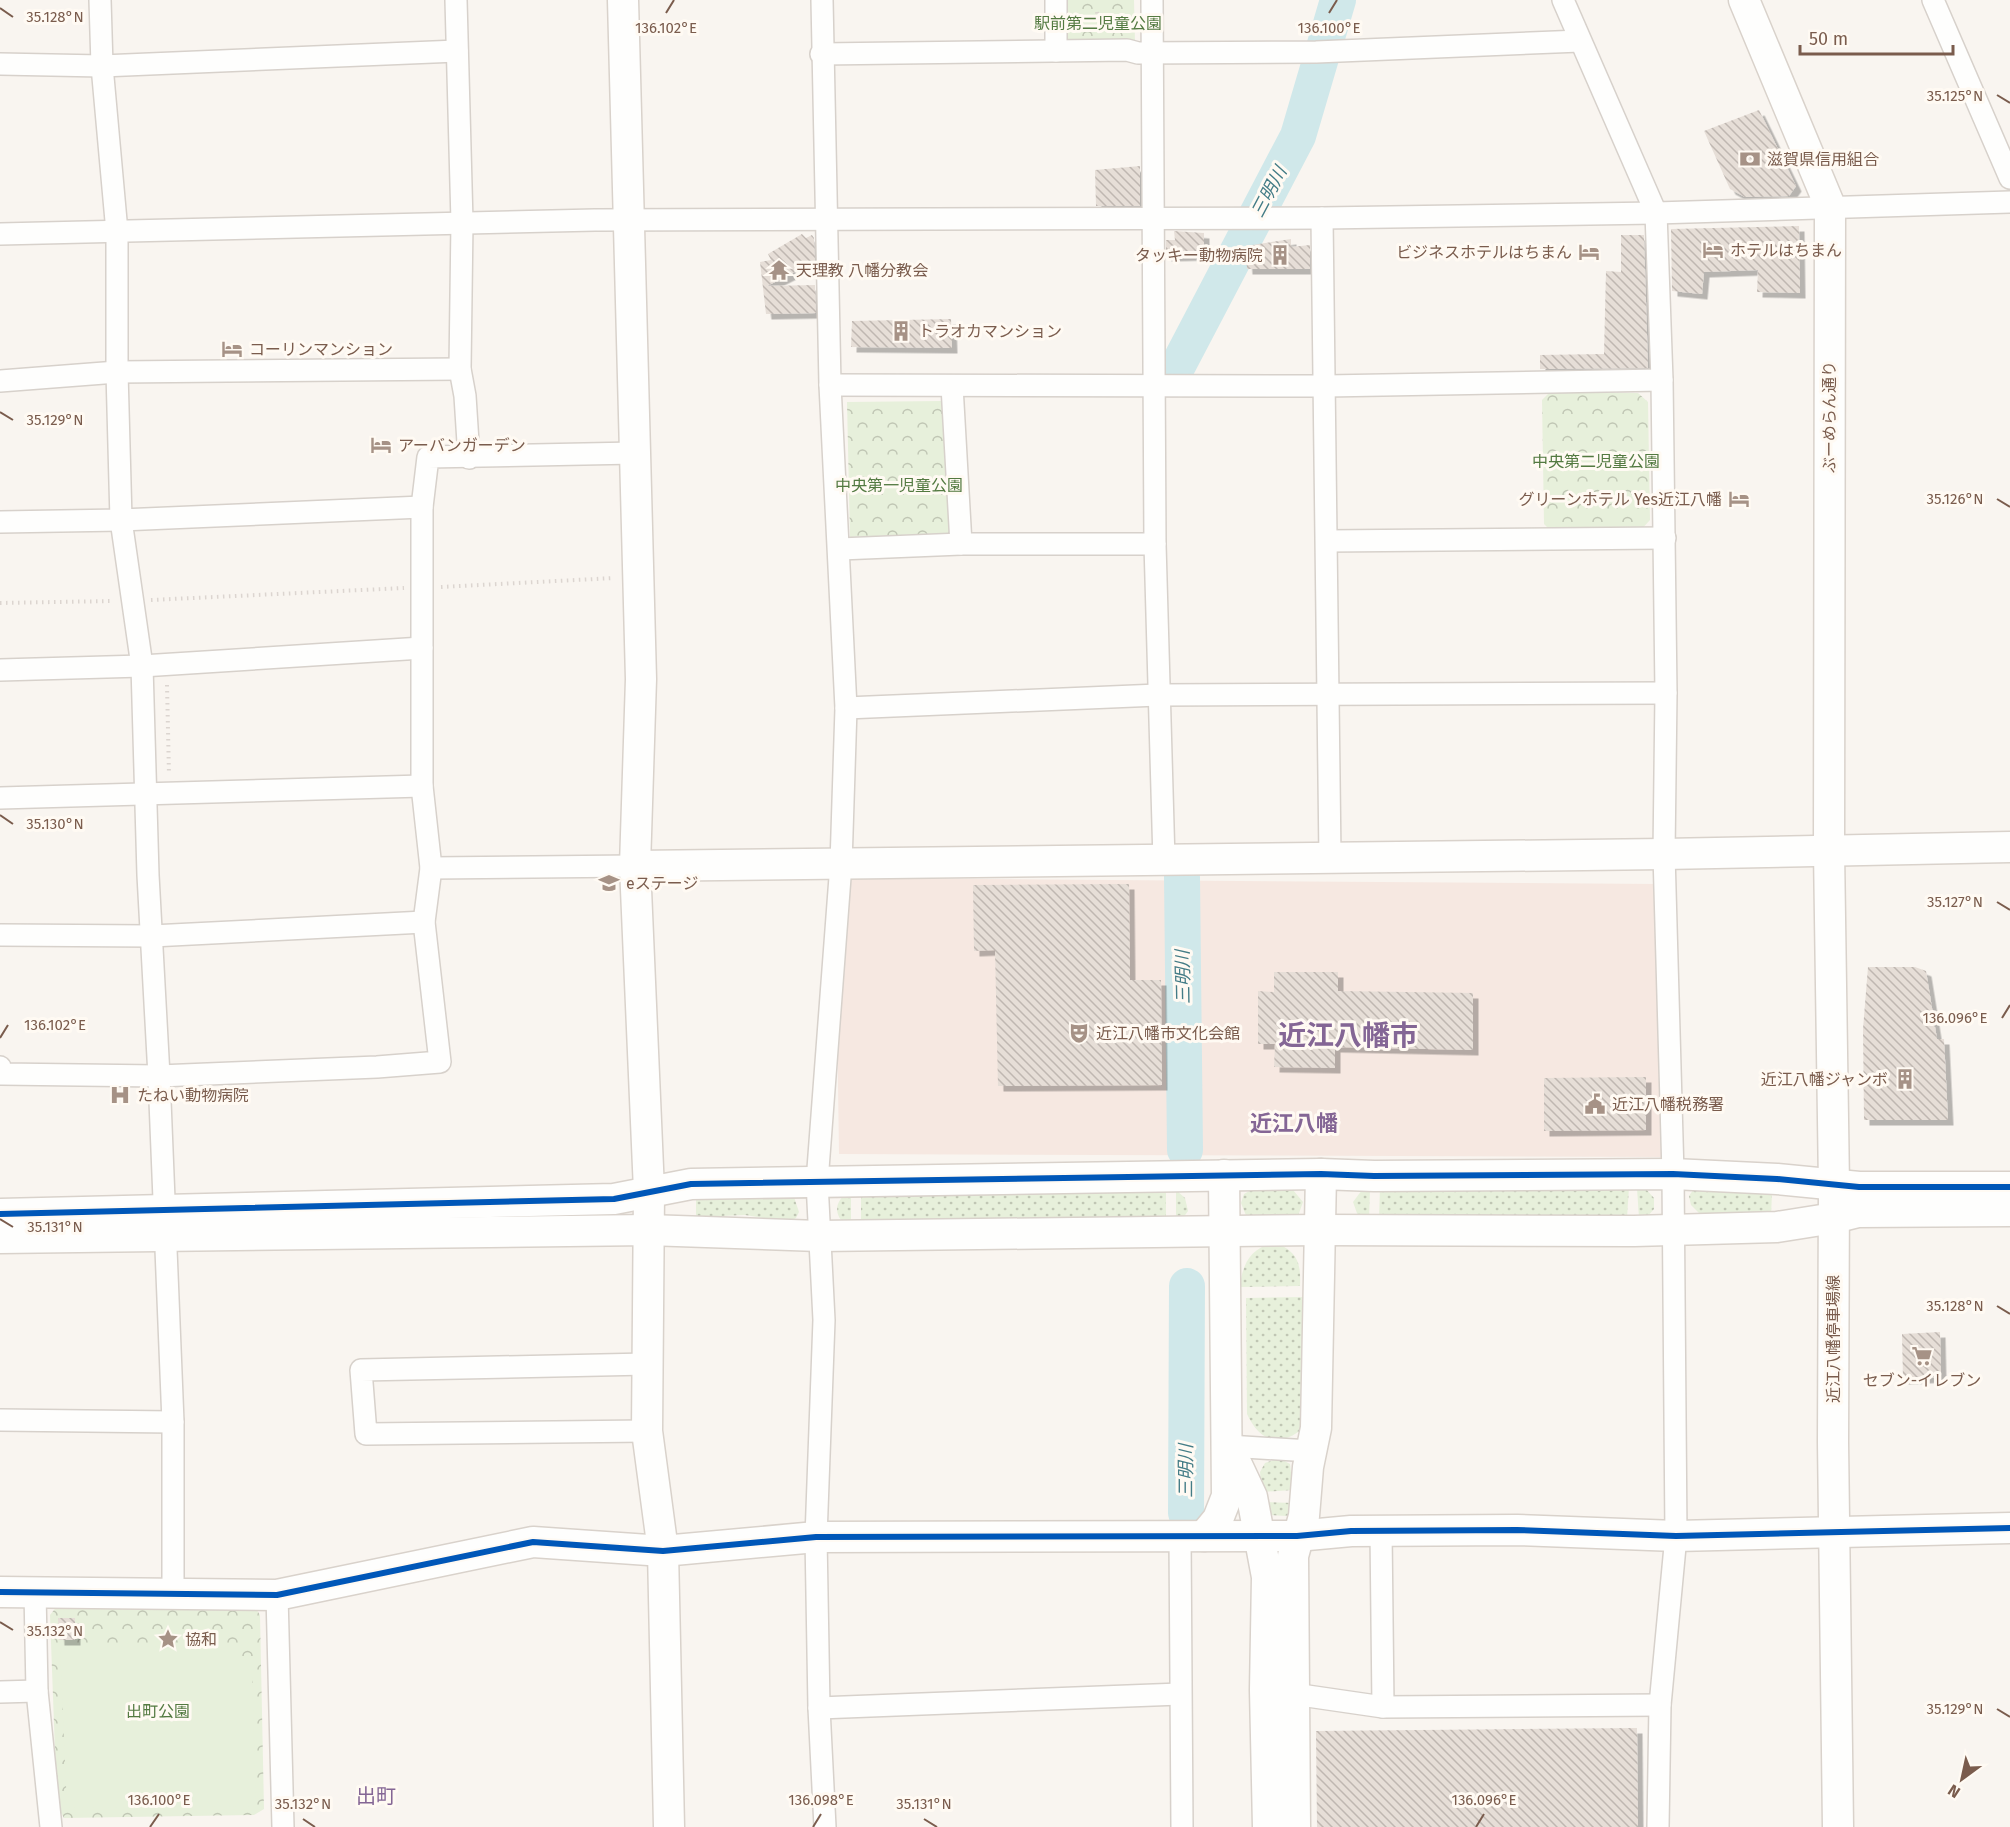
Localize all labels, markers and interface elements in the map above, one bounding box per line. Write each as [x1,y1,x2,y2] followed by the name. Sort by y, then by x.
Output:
[26,8,84,26] text: 35.128°N
[1034,14,1162,33] park label: 駅前第二児童公園
[1800,18,1953,56] scale bar
[635,19,697,37] text: 136.102°E
[1297,19,1361,37] text: 136.100°E
[1809,28,1848,50] text: 50 m
[1927,87,1983,105] text: 35.125°N
[1738,147,1762,171] bank icon: 滋賀県信用組合
[1767,150,1879,169] place label: 滋賀県信用組合
[1247,161,1292,221] water label: 三明川
[1701,238,1725,262] hotel icon: ホテルはちまん
[1577,240,1601,264] hotel icon: ビジネスホテルはちまん
[1730,241,1842,260] place label: ホテルはちまん
[1268,243,1292,267] building icon: タッキー動物病院
[1396,243,1572,262] place label: ビジネスホテルはちまん
[1135,246,1263,265] place label: タッキー動物病院
[767,258,791,282] temple icon: 天理教 八幡分教会
[796,261,928,280] place label: 天理教 八幡分教会
[889,319,913,343] building icon: トラオカマンション
[918,322,1062,341] place label: トラオカマンション
[220,337,244,361] hotel icon: コーリンマンション
[249,340,393,359] place label: コーリンマンション
[1820,361,1839,473] street label: ぶーめらん通り
[27,411,83,429] text: 35.129°N
[369,433,393,457] hotel icon: アーバンガーデン
[398,436,526,455] place label: アーバンガーデン
[1532,452,1660,471] park label: 中央第二児童公園
[835,476,963,495] park label: 中央第一児童公園
[1727,487,1751,511] hotel icon: グリーンホテル Yes近江八幡
[1519,490,1722,509] place label: グリーンホテル Yes近江八幡
[1927,490,1983,508] text: 35.126°N
[26,815,84,833] text: 35.130°N
[597,871,621,895] school or university icon: eステージ
[626,874,698,893] place label: eステージ
[1927,893,1983,911] text: 35.127°N
[1171,948,1194,1004] water label: 三明川
[1922,1009,1988,1027] text: 136.096°E
[24,1016,86,1034] text: 136.102°E
[1278,1019,1418,1052] district label: 近江八幡市
[1067,1021,1091,1045] theatre icon: 近江八幡市文化会館
[1096,1024,1240,1043] place label: 近江八幡市文化会館
[1893,1067,1917,1091] building icon: 近江八幡ジャンボ
[1761,1070,1888,1089] place label: 近江八幡ジャンボ
[108,1083,132,1107] hospital icon: たねい動物病院
[137,1086,249,1105] place label: たねい動物病院
[1583,1092,1607,1116] public building icon: 近江八幡税務署
[1612,1095,1724,1114] place label: 近江八幡税務署
[1250,1110,1338,1137] district label: 近江八幡
[27,1218,83,1236] text: 35.131°N
[1824,1275,1843,1403] street label: 近江八幡停車場線
[1926,1297,1984,1315] text: 35.128°N
[1910,1344,1934,1368] supermarket icon: セブン-イレブン
[1863,1371,1981,1390] place label: セブン-イレブン
[1175,1442,1197,1498] water label: 三明川
[27,1622,83,1640] text: 35.132°N
[156,1627,180,1651] place icon: 協和
[185,1630,217,1649] place label: 協和
[1927,1700,1983,1718] text: 35.129°N
[126,1702,190,1721] park label: 出町公園
[1932,1749,1992,1809] north arrow
[1944,1780,1964,1802] text: N
[356,1784,396,1808] district label: 出町
[127,1791,191,1809] text: 136.100°E
[788,1791,854,1809] text: 136.098°E
[1451,1791,1517,1809] text: 136.096°E
[275,1795,331,1813] text: 35.132°N
[896,1795,952,1813] text: 35.131°N

